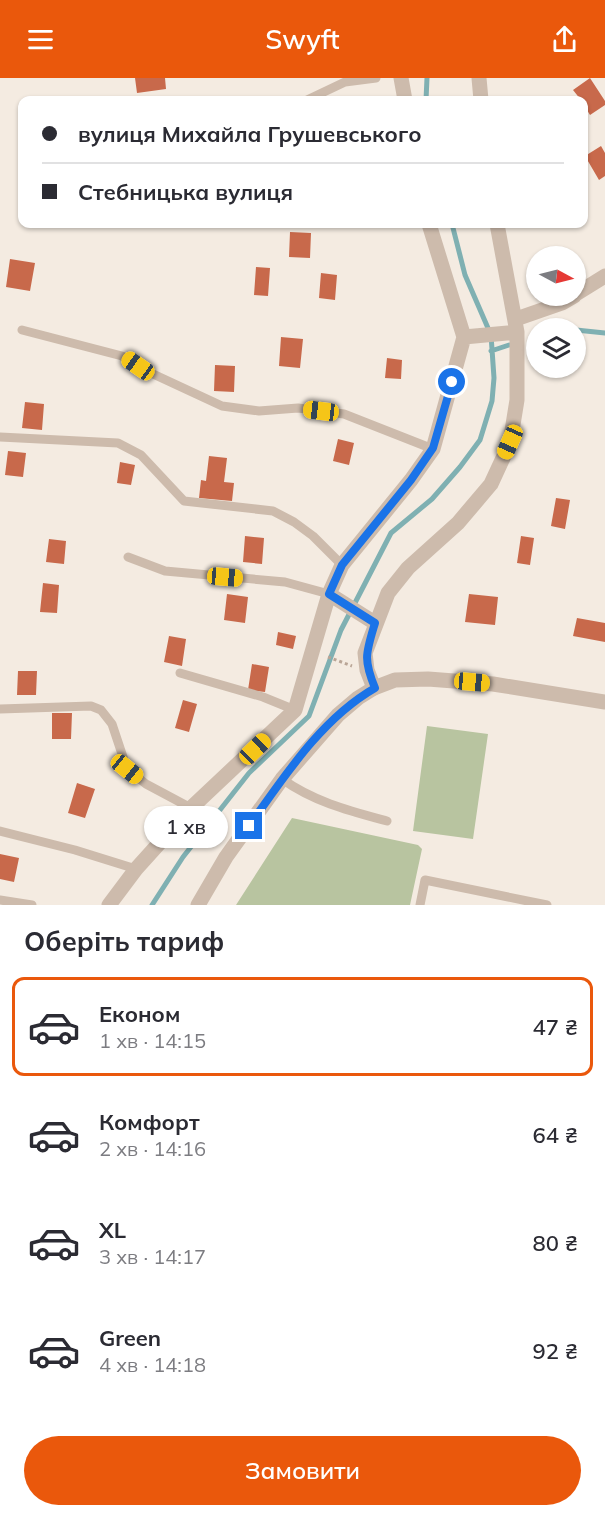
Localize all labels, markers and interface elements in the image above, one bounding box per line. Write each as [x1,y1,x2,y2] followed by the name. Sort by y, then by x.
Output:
[265,22,340,56] text: Swyft
[24,23,57,56] icon: menu
[548,23,581,56] icon: share
[78,120,422,148] text: вулиця Михайла Грушевського
[78,178,293,206] text: Стебницька вулиця
[526,246,586,306] north arrow
[526,246,586,378] map controls
[526,318,586,378] button: layers
[118,348,158,384] car
[438,368,465,395] route start
[302,400,340,422] car
[494,422,526,462] car
[206,566,244,588] car
[453,671,491,693] car
[236,730,274,768] car
[107,751,147,787] car
[144,805,228,847] callout: 1 хв
[235,812,262,839] route end
[166,814,206,839] text: 1 хв
[24,924,224,958] text: Оберіть тариф
[27,1000,81,1054] icon: car
[99,1000,180,1028] text: Економ
[533,1013,578,1041] text: 47 ₴
[99,1028,206,1053] text: 1 хв · 14:15
[27,1108,81,1162] icon: car
[99,1108,200,1136] text: Комфорт
[533,1121,578,1149] text: 64 ₴
[99,1136,206,1161] text: 2 хв · 14:16
[27,1216,81,1270] icon: car
[99,1216,126,1244] text: XL
[533,1229,578,1257] text: 80 ₴
[99,1244,206,1269] text: 3 хв · 14:17
[27,1324,81,1378] icon: car
[99,1324,161,1352] text: Green
[533,1337,578,1365] text: 92 ₴
[99,1352,206,1377] text: 4 хв · 14:18
[24,1436,581,1505] button: Замовити

